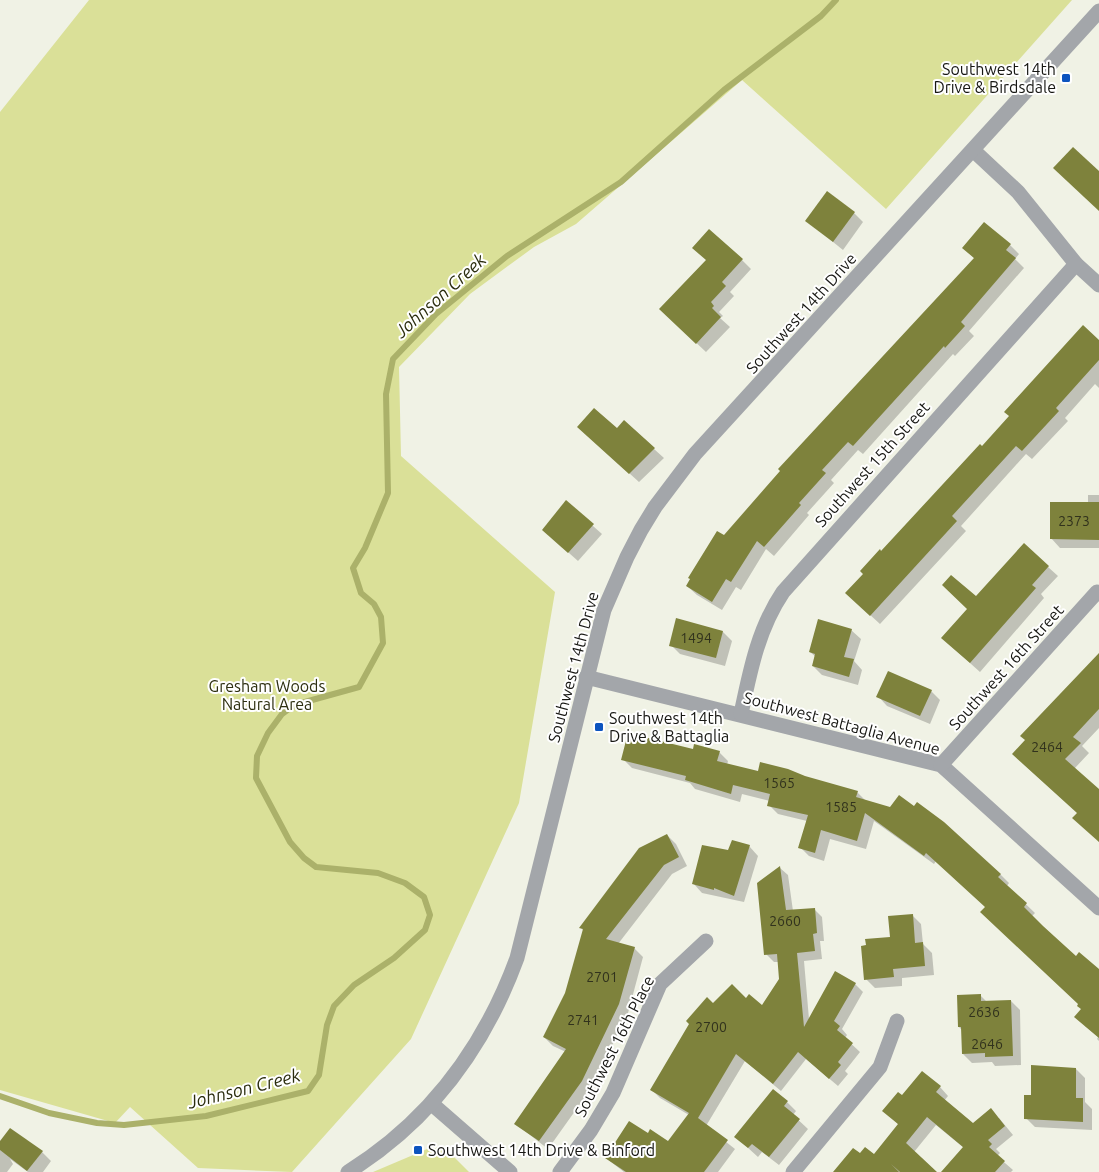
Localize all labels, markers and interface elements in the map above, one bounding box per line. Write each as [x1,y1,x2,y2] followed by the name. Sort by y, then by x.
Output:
[933,60,1056,96] place label: Southwest 14th Drive & Birdsdale
[1060,72,1072,84] marker: Southwest 14th Drive & Birdsdale
[390,249,490,342] water label: Johnson Creek
[742,249,860,377] street label: Southwest 14th Drive
[811,397,933,530] street label: Southwest 15th Street
[1058,513,1090,529] house number: 2373
[544,590,602,744] street label: Southwest 14th Drive
[945,600,1067,733] street label: Southwest 16th Street
[680,630,712,646] house number: 1494
[209,677,325,713] park label: Gresham Woods Natural Area
[742,688,942,758] street label: Southwest Battaglia Avenue
[609,709,729,745] place label: Southwest 14th Drive & Battaglia
[593,721,605,733] marker: Southwest 14th Drive & Battaglia
[1031,739,1063,755] house number: 2464
[763,775,795,791] house number: 1565
[825,799,857,815] house number: 1585
[769,913,801,929] house number: 2660
[586,969,618,985] house number: 2701
[571,973,657,1119] street label: Southwest 16th Place
[968,1004,1000,1020] house number: 2636
[567,1012,599,1028] house number: 2741
[695,1019,727,1035] house number: 2700
[971,1036,1003,1052] house number: 2646
[185,1064,303,1112] water label: Johnson Creek
[428,1141,655,1159] place label: Southwest 14th Drive & Binford
[412,1144,424,1156] marker: Southwest 14th Drive & Binford

